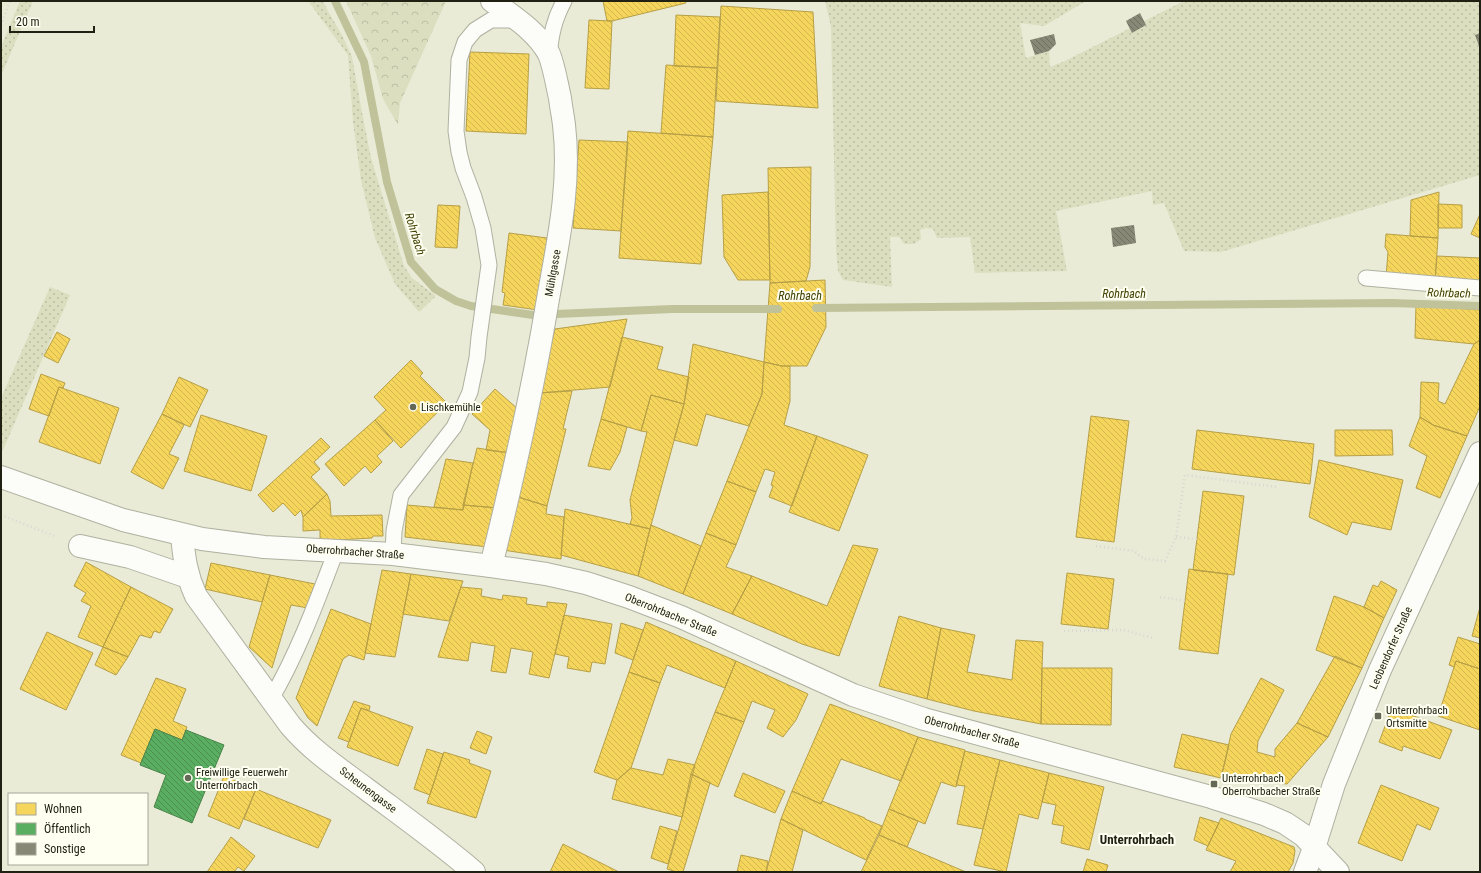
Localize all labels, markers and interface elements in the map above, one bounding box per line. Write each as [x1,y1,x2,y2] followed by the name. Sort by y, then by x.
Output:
[10,8,94,34] scale bar
[16,15,40,29] text: 20 m
[402,211,428,257] water label: Rohrbach
[542,249,564,297] street label: Mühlgasse
[1427,285,1471,301] water label: Rohrbach
[1102,287,1146,301] water label: Rohrbach
[778,289,822,303] water label: Rohrbach
[421,401,481,414] place label: Lischkemühle
[408,402,418,412] marker: Lischkemühle
[305,542,405,562] street label: Oberrohrbacher Straße
[623,591,719,639] street label: Oberrohrbacher Straße
[1367,605,1415,691] street label: Leobendorfer Straße
[1386,704,1448,730] place label: Unterrohrbach Ortsmitte
[1373,711,1383,721] marker: Unterrohrbach Ortsmitte
[923,713,1021,751] street label: Oberrohrbacher Straße
[337,764,399,816] street label: Scheunengasse
[196,766,288,792] place label: Freiwillige Feuerwehr Unterrohrbach
[1222,772,1320,798] place label: Unterrohrbach Oberrohrbacher Straße
[183,773,193,783] marker: Freiwillige Feuerwehr Unterrohrbach
[1209,779,1219,789] marker: Unterrohrbach Oberrohrbacher Straße
[8,793,148,865] legend
[44,802,82,816] text: Wohnen
[44,821,91,836] text: Öffentlich
[1100,832,1174,847] district label: Unterrohrbach
[44,842,86,856] text: Sonstige

